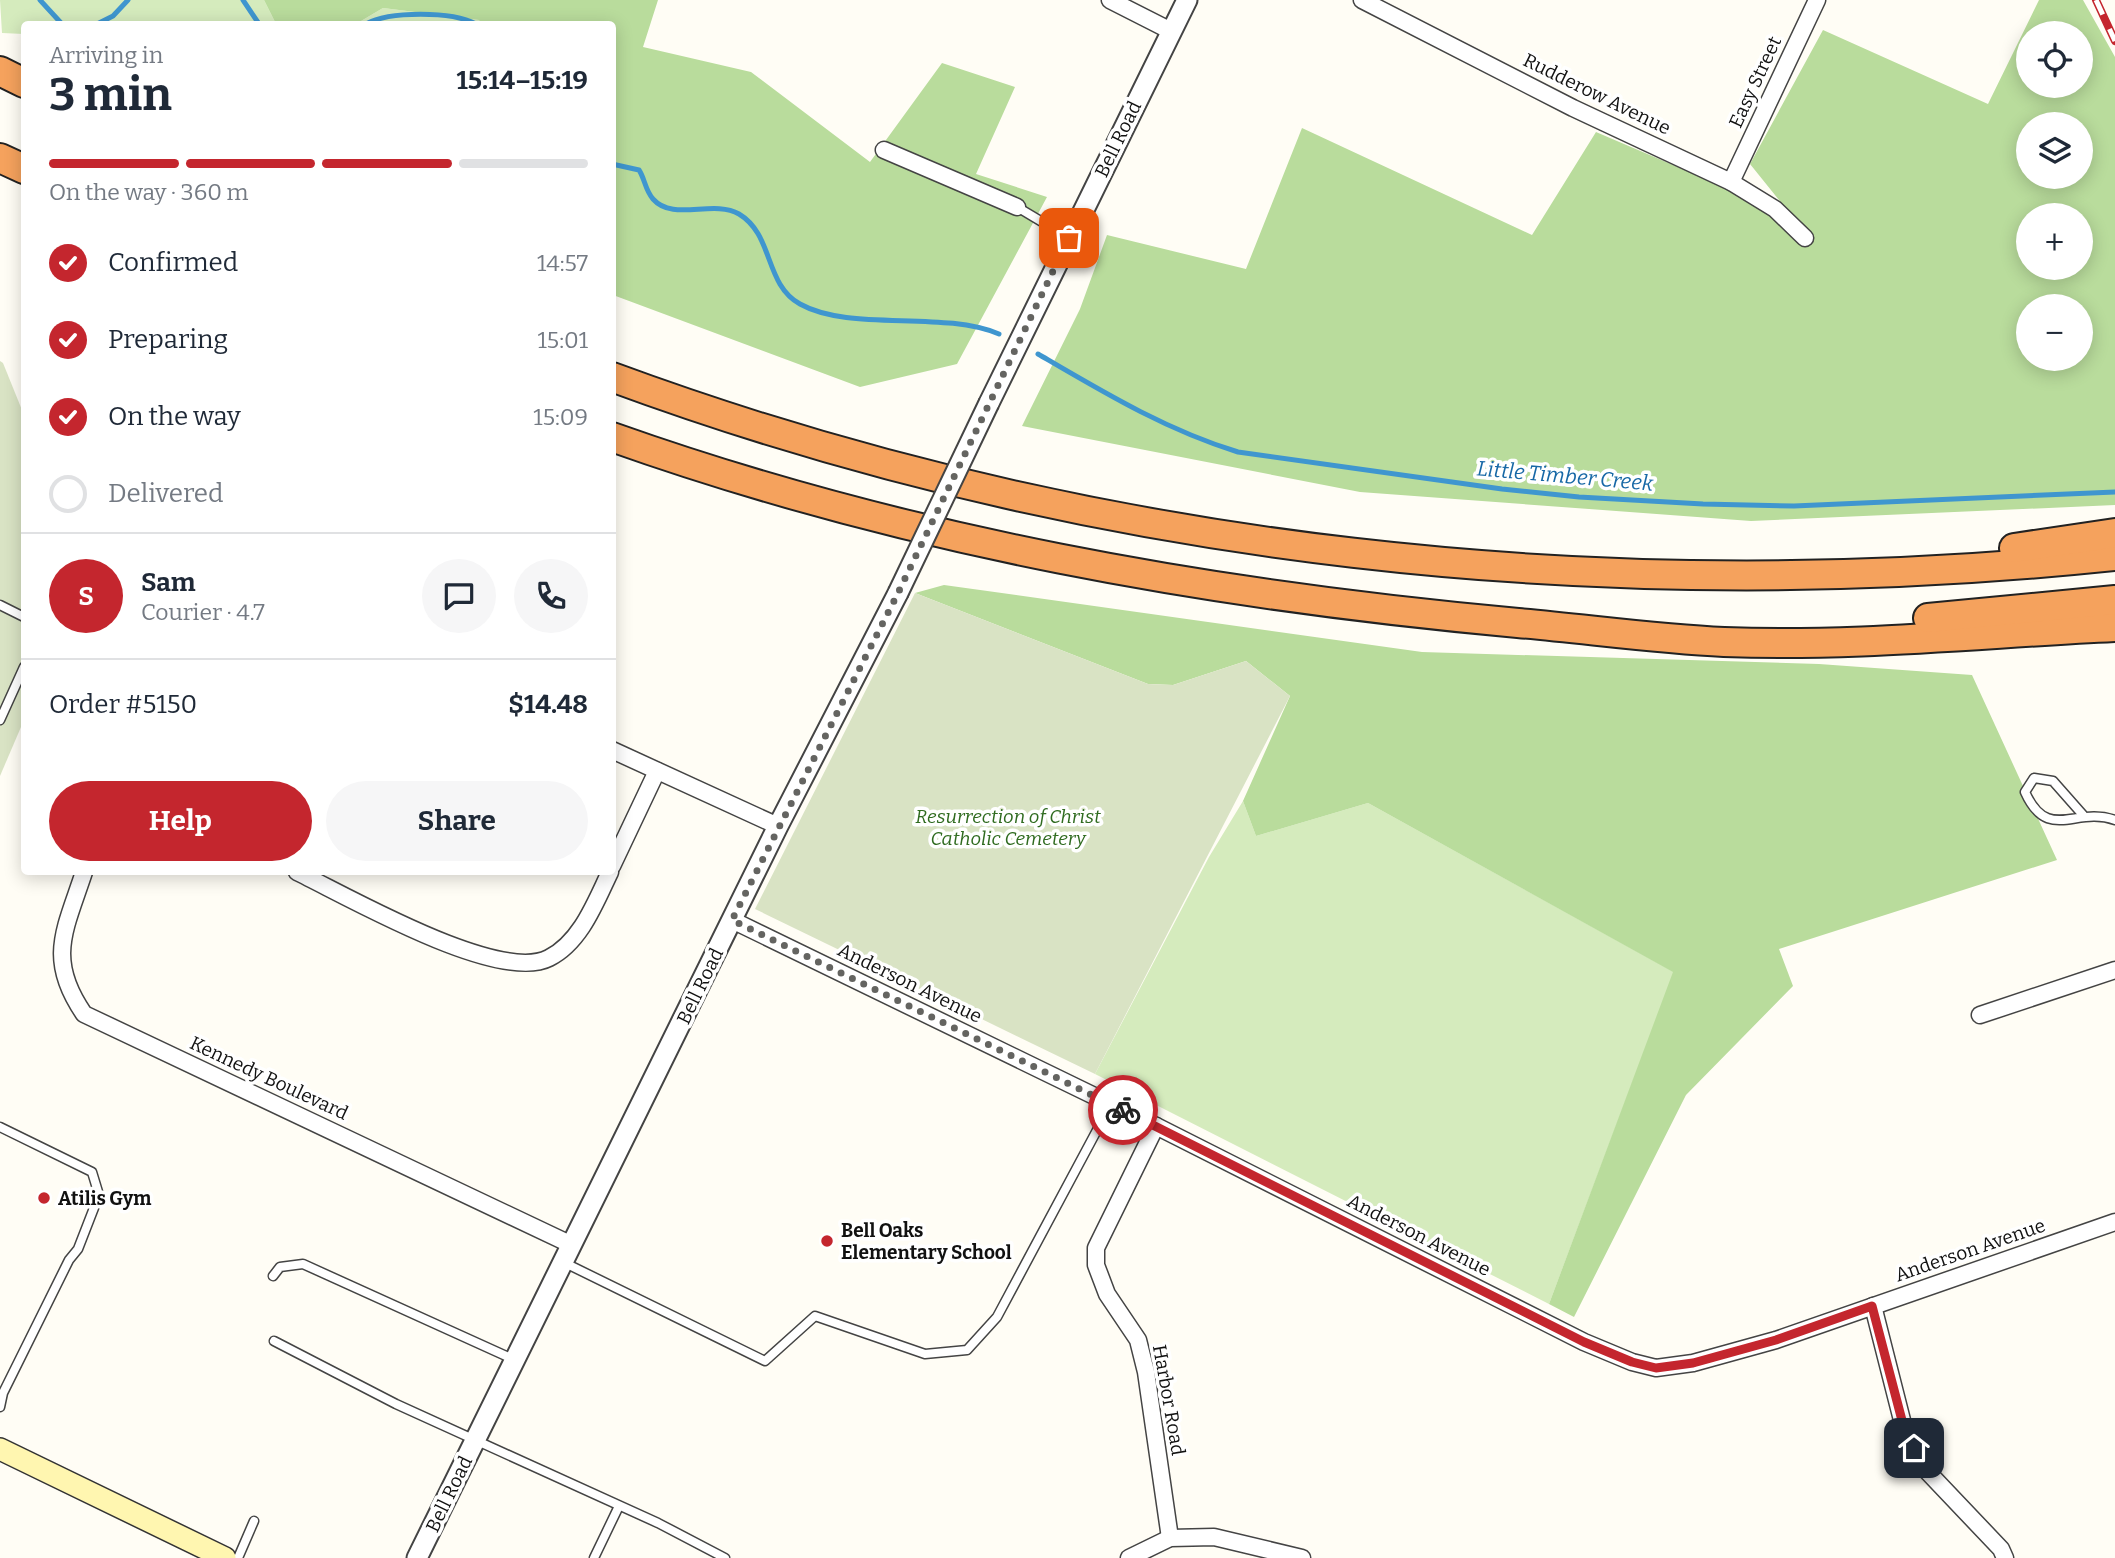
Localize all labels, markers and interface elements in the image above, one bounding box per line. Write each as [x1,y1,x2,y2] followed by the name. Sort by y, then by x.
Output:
[2016,21,2093,371] map controls
[2016,21,2093,98] button: locate
[1724,33,1786,131] street label: Easy Street
[49,41,163,69] text: Arriving in
[1520,48,1674,140] street label: Rudderow Avenue
[457,65,588,96] text: 15:14–15:19
[49,67,172,122] text: 3 min
[1090,97,1146,181] street label: Bell Road
[2016,112,2093,189] button: layers
[49,178,248,206] text: On the way · 360 m
[2016,203,2093,280] button: +
[1039,208,1099,268] pin
[1050,219,1088,257] icon: bag
[49,244,87,282] icon: check
[108,247,238,278] text: Confirmed
[537,249,588,277] text: 14:57
[2016,294,2093,371] button: −
[49,321,87,359] icon: check
[108,324,228,355] text: Preparing
[538,326,588,354] text: 15:01
[49,398,87,436] icon: check
[108,401,241,432] text: On the way
[533,403,588,431] text: 15:09
[1476,455,1655,497] water label: Little Timber Creek
[108,478,223,509] text: Delivered
[422,559,496,633] button: chat
[514,559,588,633] button: phone
[141,567,196,598] text: Sam
[78,581,94,612] text: S
[141,598,265,626] text: Courier · 4.7
[49,689,197,720] text: Order #5150
[508,689,588,720] text: $14.48
[49,781,312,861] button: Help
[326,781,588,861] button: Share
[915,805,1101,850] park label: Resurrection of Christ Catholic Cemetery
[834,938,986,1028] street label: Anderson Avenue
[672,944,728,1028] street label: Bell Road
[186,1031,352,1125] street label: Kennedy Boulevard
[1088,1075,1158,1145] courier
[1104,1091,1142,1129] icon: bike
[58,1187,151,1210] place label: Atilis Gym
[1344,1189,1494,1281] street label: Anderson Avenue
[36,1190,52,1206] marker: Atilis Gym
[1892,1213,2048,1287] street label: Anderson Avenue
[841,1219,1012,1264] place label: Bell Oaks Elementary School
[819,1233,835,1249] marker: Bell Oaks Elementary School
[1148,1343,1190,1457] street label: Harbor Road
[1884,1418,1944,1478] pin
[1895,1429,1933,1467] icon: home
[421,1452,477,1536] street label: Bell Road

